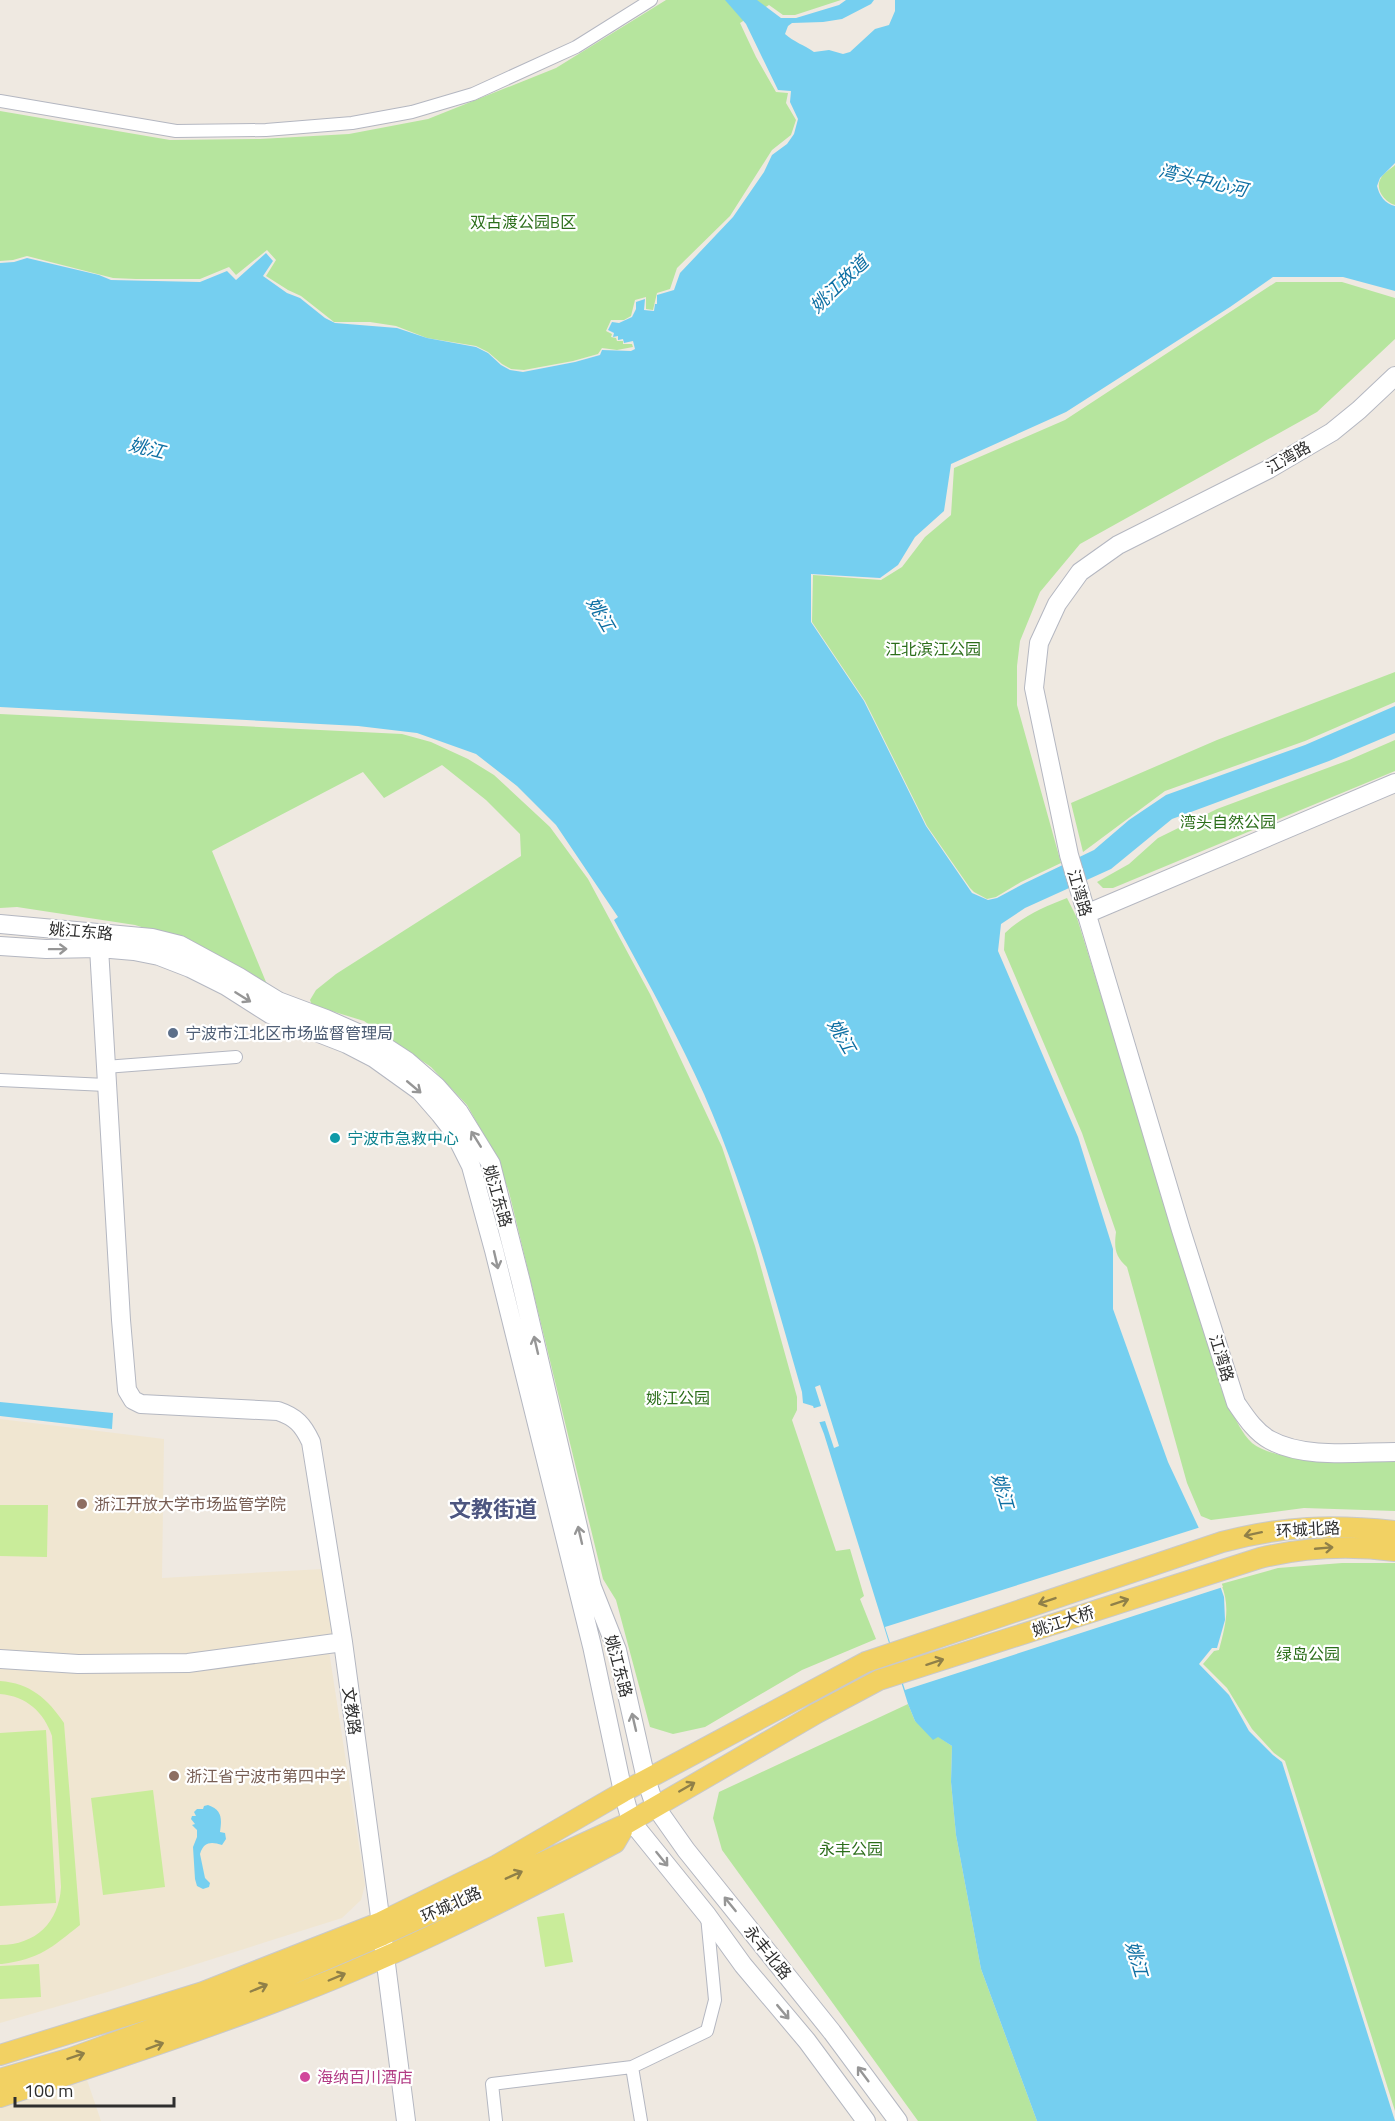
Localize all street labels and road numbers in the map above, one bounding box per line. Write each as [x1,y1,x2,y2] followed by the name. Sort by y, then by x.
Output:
[1261,435,1315,479] street label: 江湾路
[1062,867,1098,919] street label: 江湾路
[48,916,114,946] street label: 姚江东路
[478,1162,518,1230] street label: 姚江东路
[1204,1332,1240,1384] street label: 江湾路
[1275,1515,1341,1543] street label: 环城北路
[1029,1600,1097,1642] street label: 姚江大桥
[599,1632,639,1700] street label: 姚江东路
[337,1686,367,1736] street label: 文教路
[417,1880,485,1928] street label: 环城北路
[739,1920,797,1984] street label: 永丰北路

